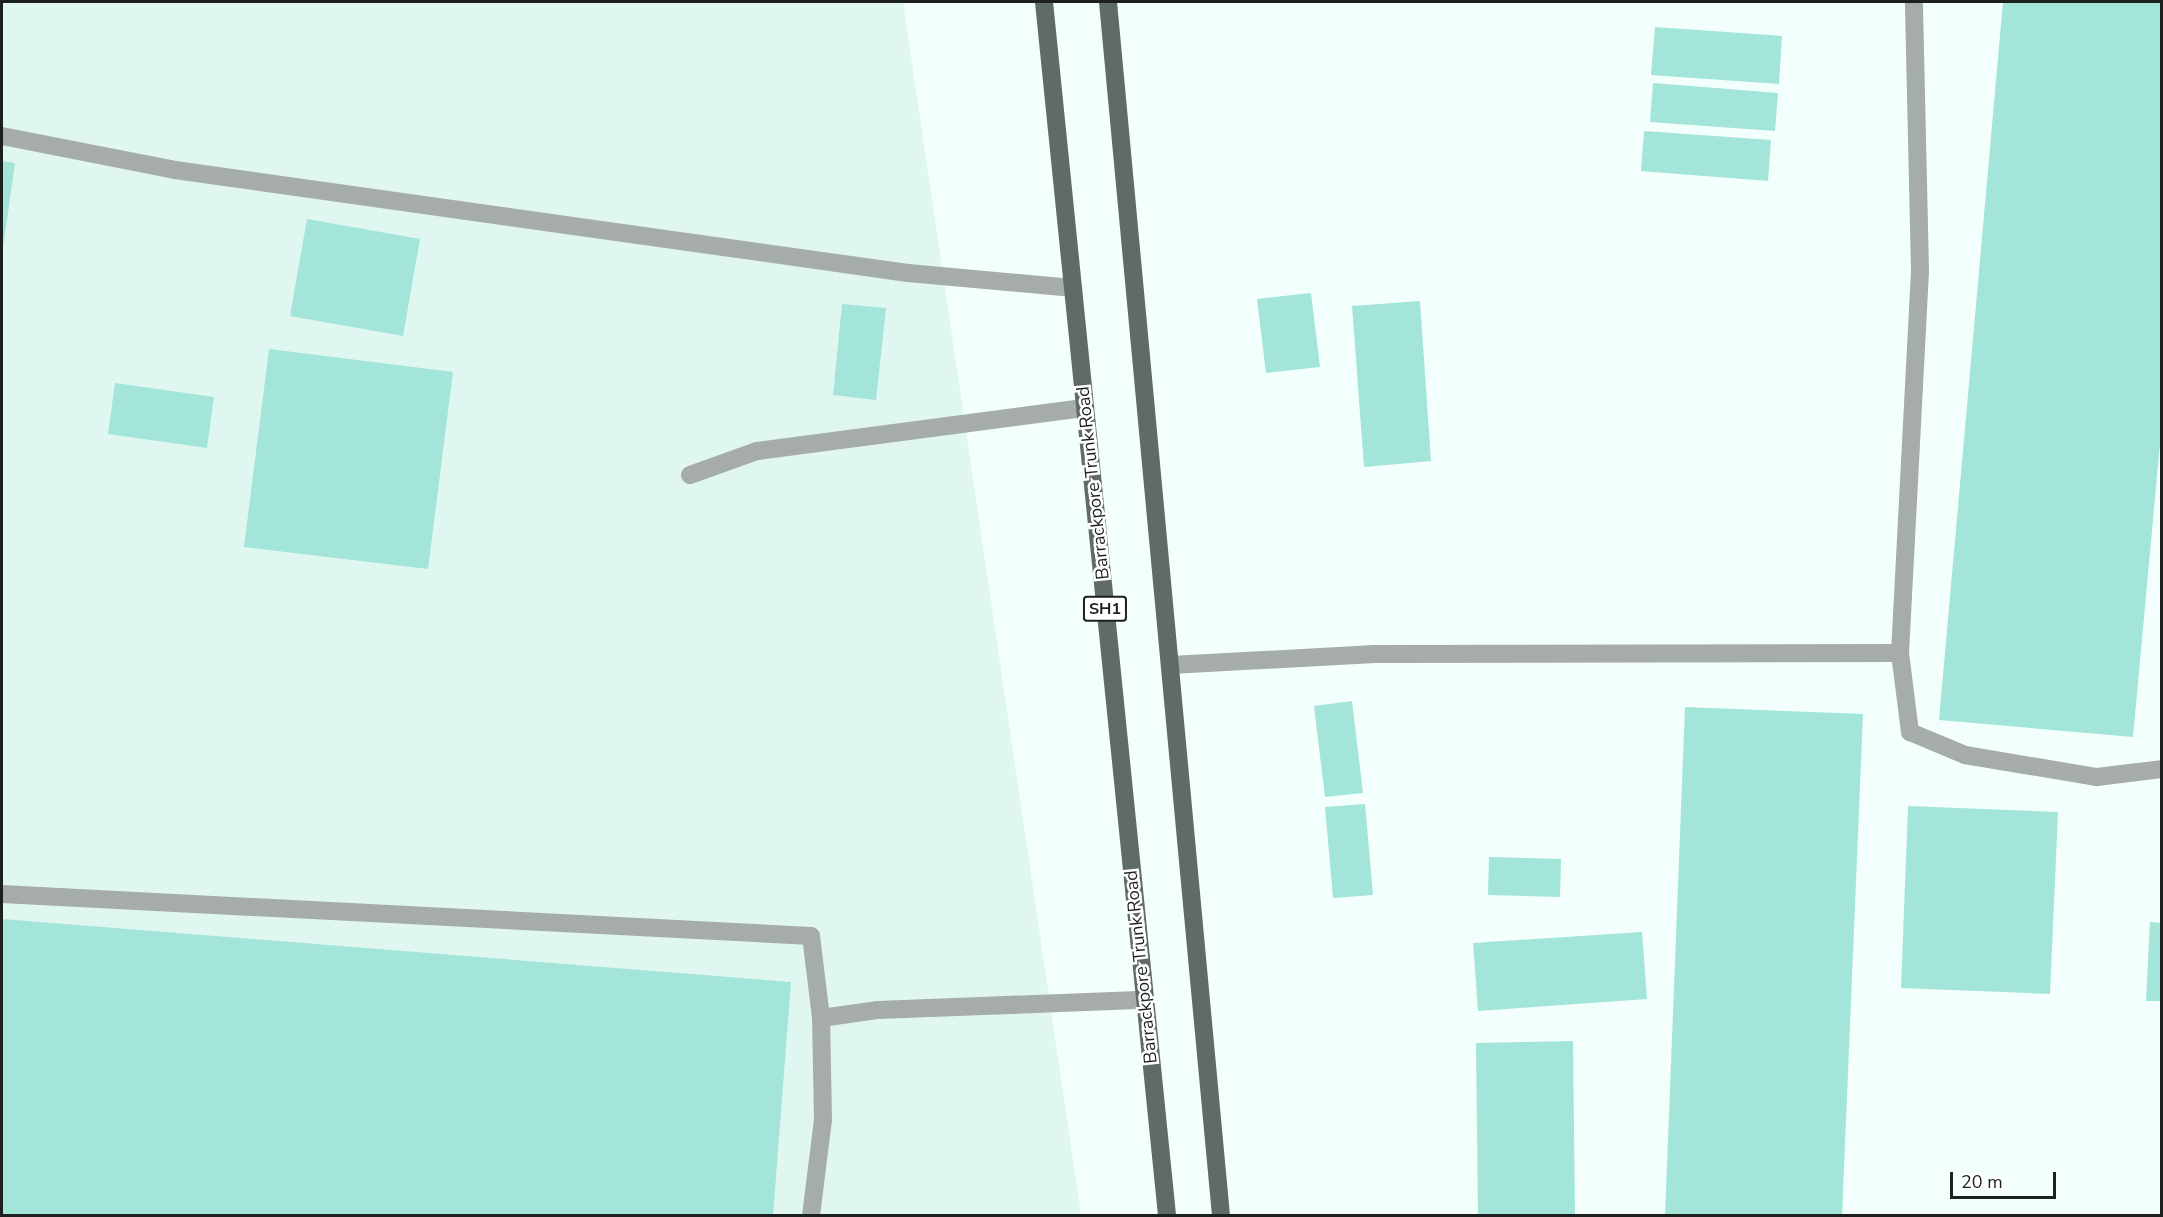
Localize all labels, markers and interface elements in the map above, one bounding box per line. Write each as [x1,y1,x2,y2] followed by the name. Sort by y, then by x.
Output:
[1072,385,1114,581] street label: Barrackpore Trunk Road
[1082,596,1128,622] road number: SH1
[1120,869,1162,1065] street label: Barrackpore Trunk Road
[1953,1160,2060,1198] scale bar
[1961,1170,2003,1194] text: 20 m

